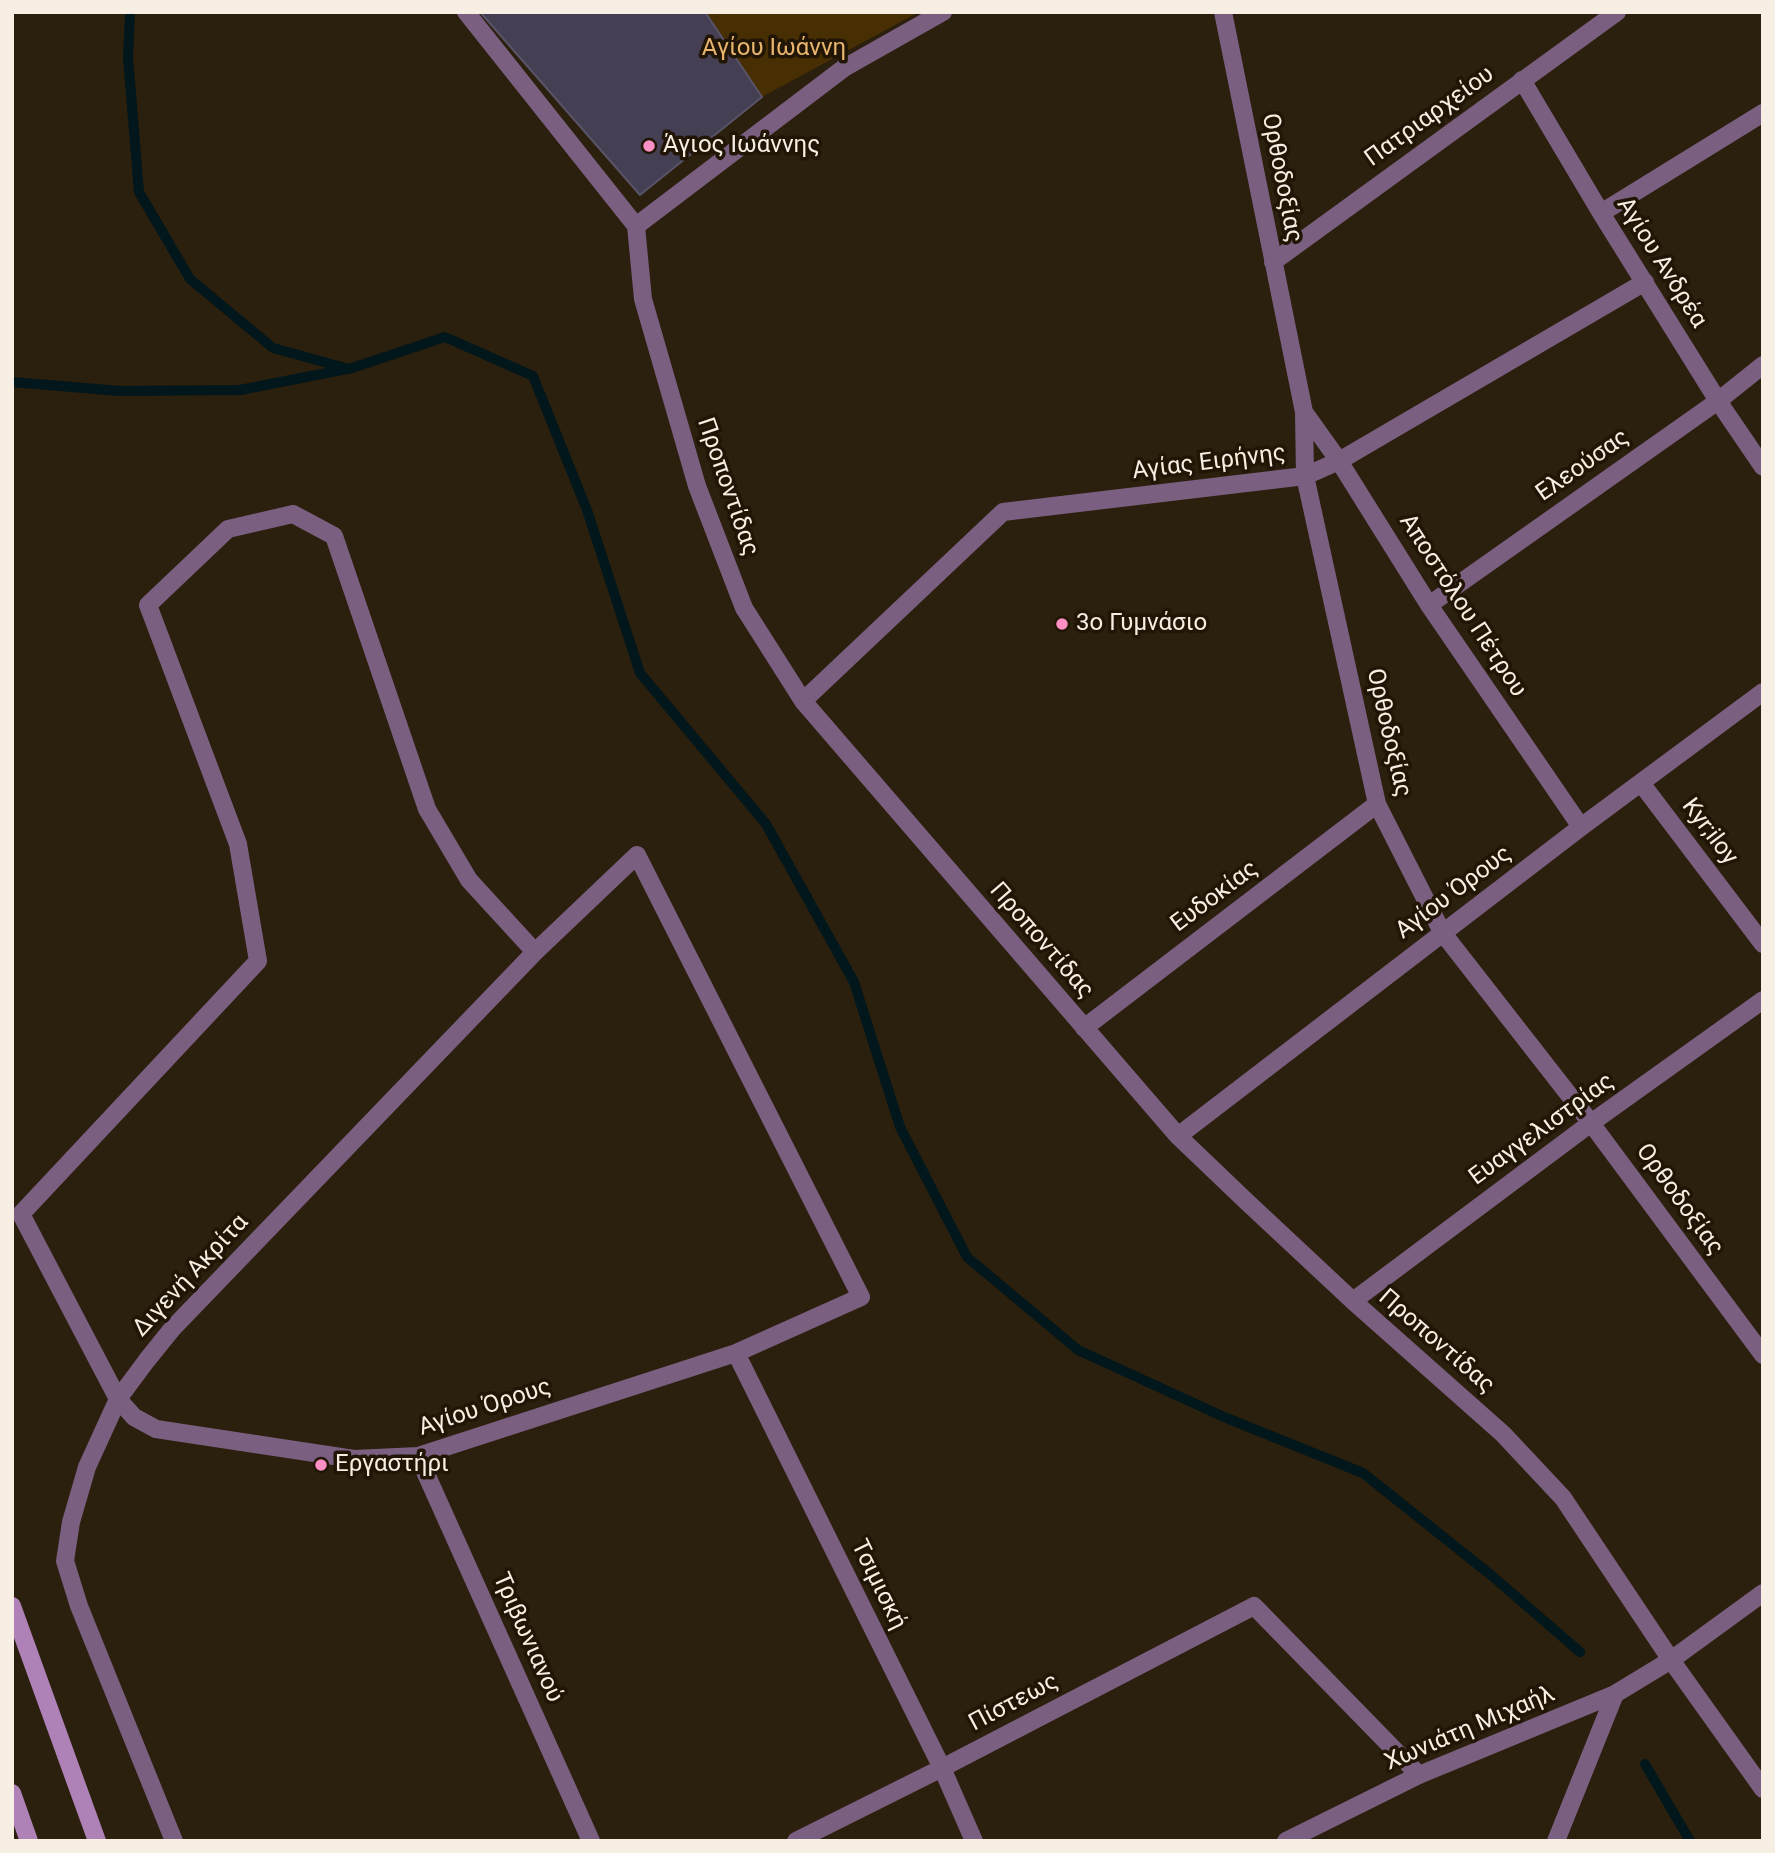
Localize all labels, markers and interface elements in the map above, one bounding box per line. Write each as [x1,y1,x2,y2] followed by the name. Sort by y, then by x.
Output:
[702,35,846,63] park label: Αγίου Ιωάννη
[1360,61,1500,173] street label: Πατριαρχείου
[1254,111,1308,245] street label: Ορθοδοξίας
[663,132,820,160] place label: Άγιος Ιωάννης
[641,138,657,154] marker: Άγιος Ιωάννης
[1610,193,1712,333] street label: Αγίου Ανδρέα
[690,414,764,560] street label: Προποντίδας
[1531,424,1635,508] street label: Ελεούσας
[1131,439,1287,487] street label: Αγίας Ειρήνης
[1392,509,1532,703] street label: Αποστόλου Πέτρου
[1076,610,1207,638] place label: 3ο Γυμνάσιο
[1054,616,1070,632] marker: 3ο Γυμνάσιο
[1359,666,1417,800] street label: Ορθοδοξίας
[1675,793,1743,871] street label: Kyr;iloy
[1390,840,1518,946] street label: Αγίου Όρους
[1166,855,1264,939] street label: Ευδοκίας
[983,877,1099,1005] street label: Προποντίδας
[1464,1068,1620,1192] street label: Ευαγγελιστρίας
[1629,1139,1729,1261] street label: Ορθοδοξίας
[127,1209,255,1343] street label: Διγενή Ακρίτα
[1372,1284,1500,1400] street label: Προποντίδας
[415,1373,555,1443] street label: Αγίου Όρους
[335,1451,449,1479] place label: Εργαστήρι
[313,1457,329,1473] marker: Εργαστήρι
[844,1535,912,1635] street label: Τσιμισκή
[486,1569,568,1707] street label: Τριβωνιανού
[965,1668,1063,1738] street label: Πίστεως
[1381,1680,1559,1778] street label: Χωνιάτη Μιχαήλ

